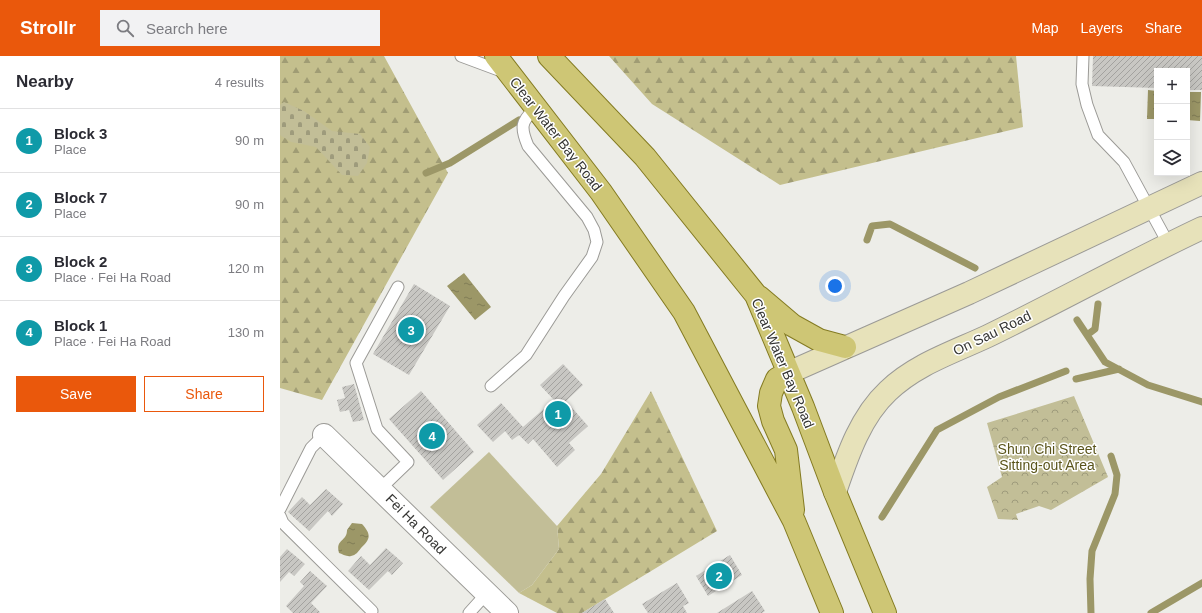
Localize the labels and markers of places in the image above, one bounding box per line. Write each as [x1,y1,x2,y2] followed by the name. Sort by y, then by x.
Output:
[398,315,424,345] pin: 3
[545,399,571,429] pin: 1
[419,421,445,451] pin: 4
[706,561,732,591] pin: 2

